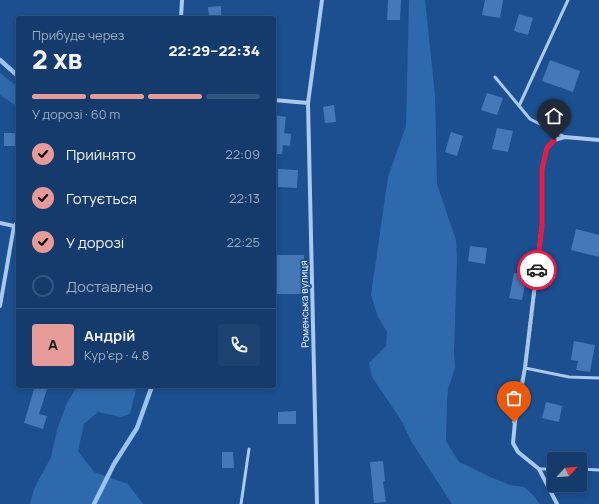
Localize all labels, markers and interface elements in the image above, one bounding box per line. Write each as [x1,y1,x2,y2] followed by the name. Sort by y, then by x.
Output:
[32,26,124,44] text: Прибуде через
[168,40,260,61] text: 22:29–22:34
[32,41,82,77] text: 2 хв
[537,99,571,140] pin
[32,105,120,123] text: У дорозі · 60 m
[543,105,565,127] icon: home
[32,143,54,165] icon: check
[66,144,136,165] text: Прийнято
[225,145,260,163] text: 22:09
[32,187,54,209] icon: check
[66,188,137,209] text: Готується
[229,189,260,207] text: 22:13
[32,231,54,253] icon: check
[66,232,124,253] text: У дорозі
[226,233,260,251] text: 22:25
[517,250,557,290] courier
[526,259,548,281] icon: car
[296,260,312,348] street label: Роменська вулиця
[66,276,153,297] text: Доставлено
[218,324,260,366] button: phone
[84,325,135,346] text: Андрій
[48,334,58,355] text: А
[84,346,149,364] text: Кур’єр · 4.8
[497,381,531,422] pin
[503,387,525,409] icon: bag
[547,452,587,492] north arrow
[547,452,587,492] map controls

